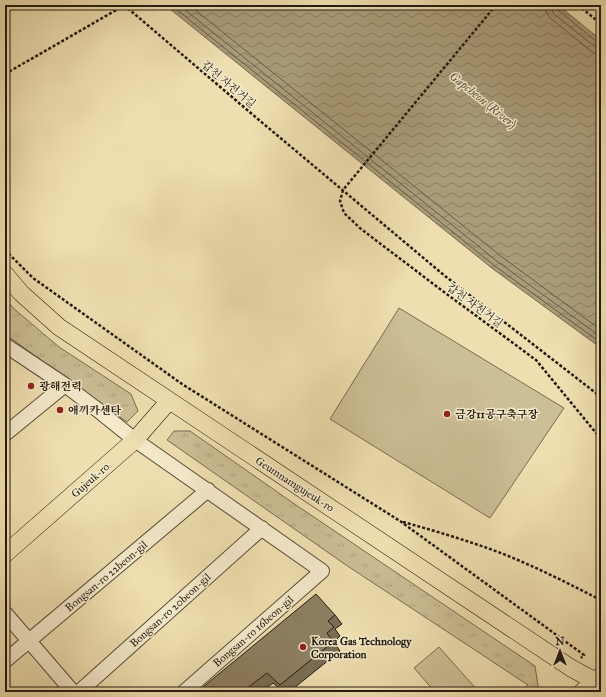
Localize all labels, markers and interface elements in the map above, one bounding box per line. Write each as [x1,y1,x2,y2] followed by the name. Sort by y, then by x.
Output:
[199,58,258,111] street label: 갑천 자전거길
[446,69,520,132] water label: Gapcheon (River)
[444,281,505,330] street label: 갑천 자전거길
[39,380,82,393] place label: 광해전력
[26,381,36,391] marker: 광해전력
[68,404,122,417] place label: 애끼카센타
[55,405,65,415] marker: 애끼카센타
[455,408,538,421] place label: 금강11공구축구장
[442,409,452,419] marker: 금강11공구축구장
[253,454,337,515] street label: Geumnamgujeuk-ro
[69,460,112,500] street label: Gujeuk-ro
[63,538,150,615] street label: Bongsan-ro 22beon-gil
[127,571,213,650] street label: Bongsan-ro 20beon-gil
[210,593,296,670] street label: Bongsan-ro 16beon-gil
[540,631,580,671] north arrow
[311,635,412,662] place label: Korea Gas Technology Corporation
[555,635,565,648] text: N
[298,642,308,652] marker: Korea Gas Technology Corporation

